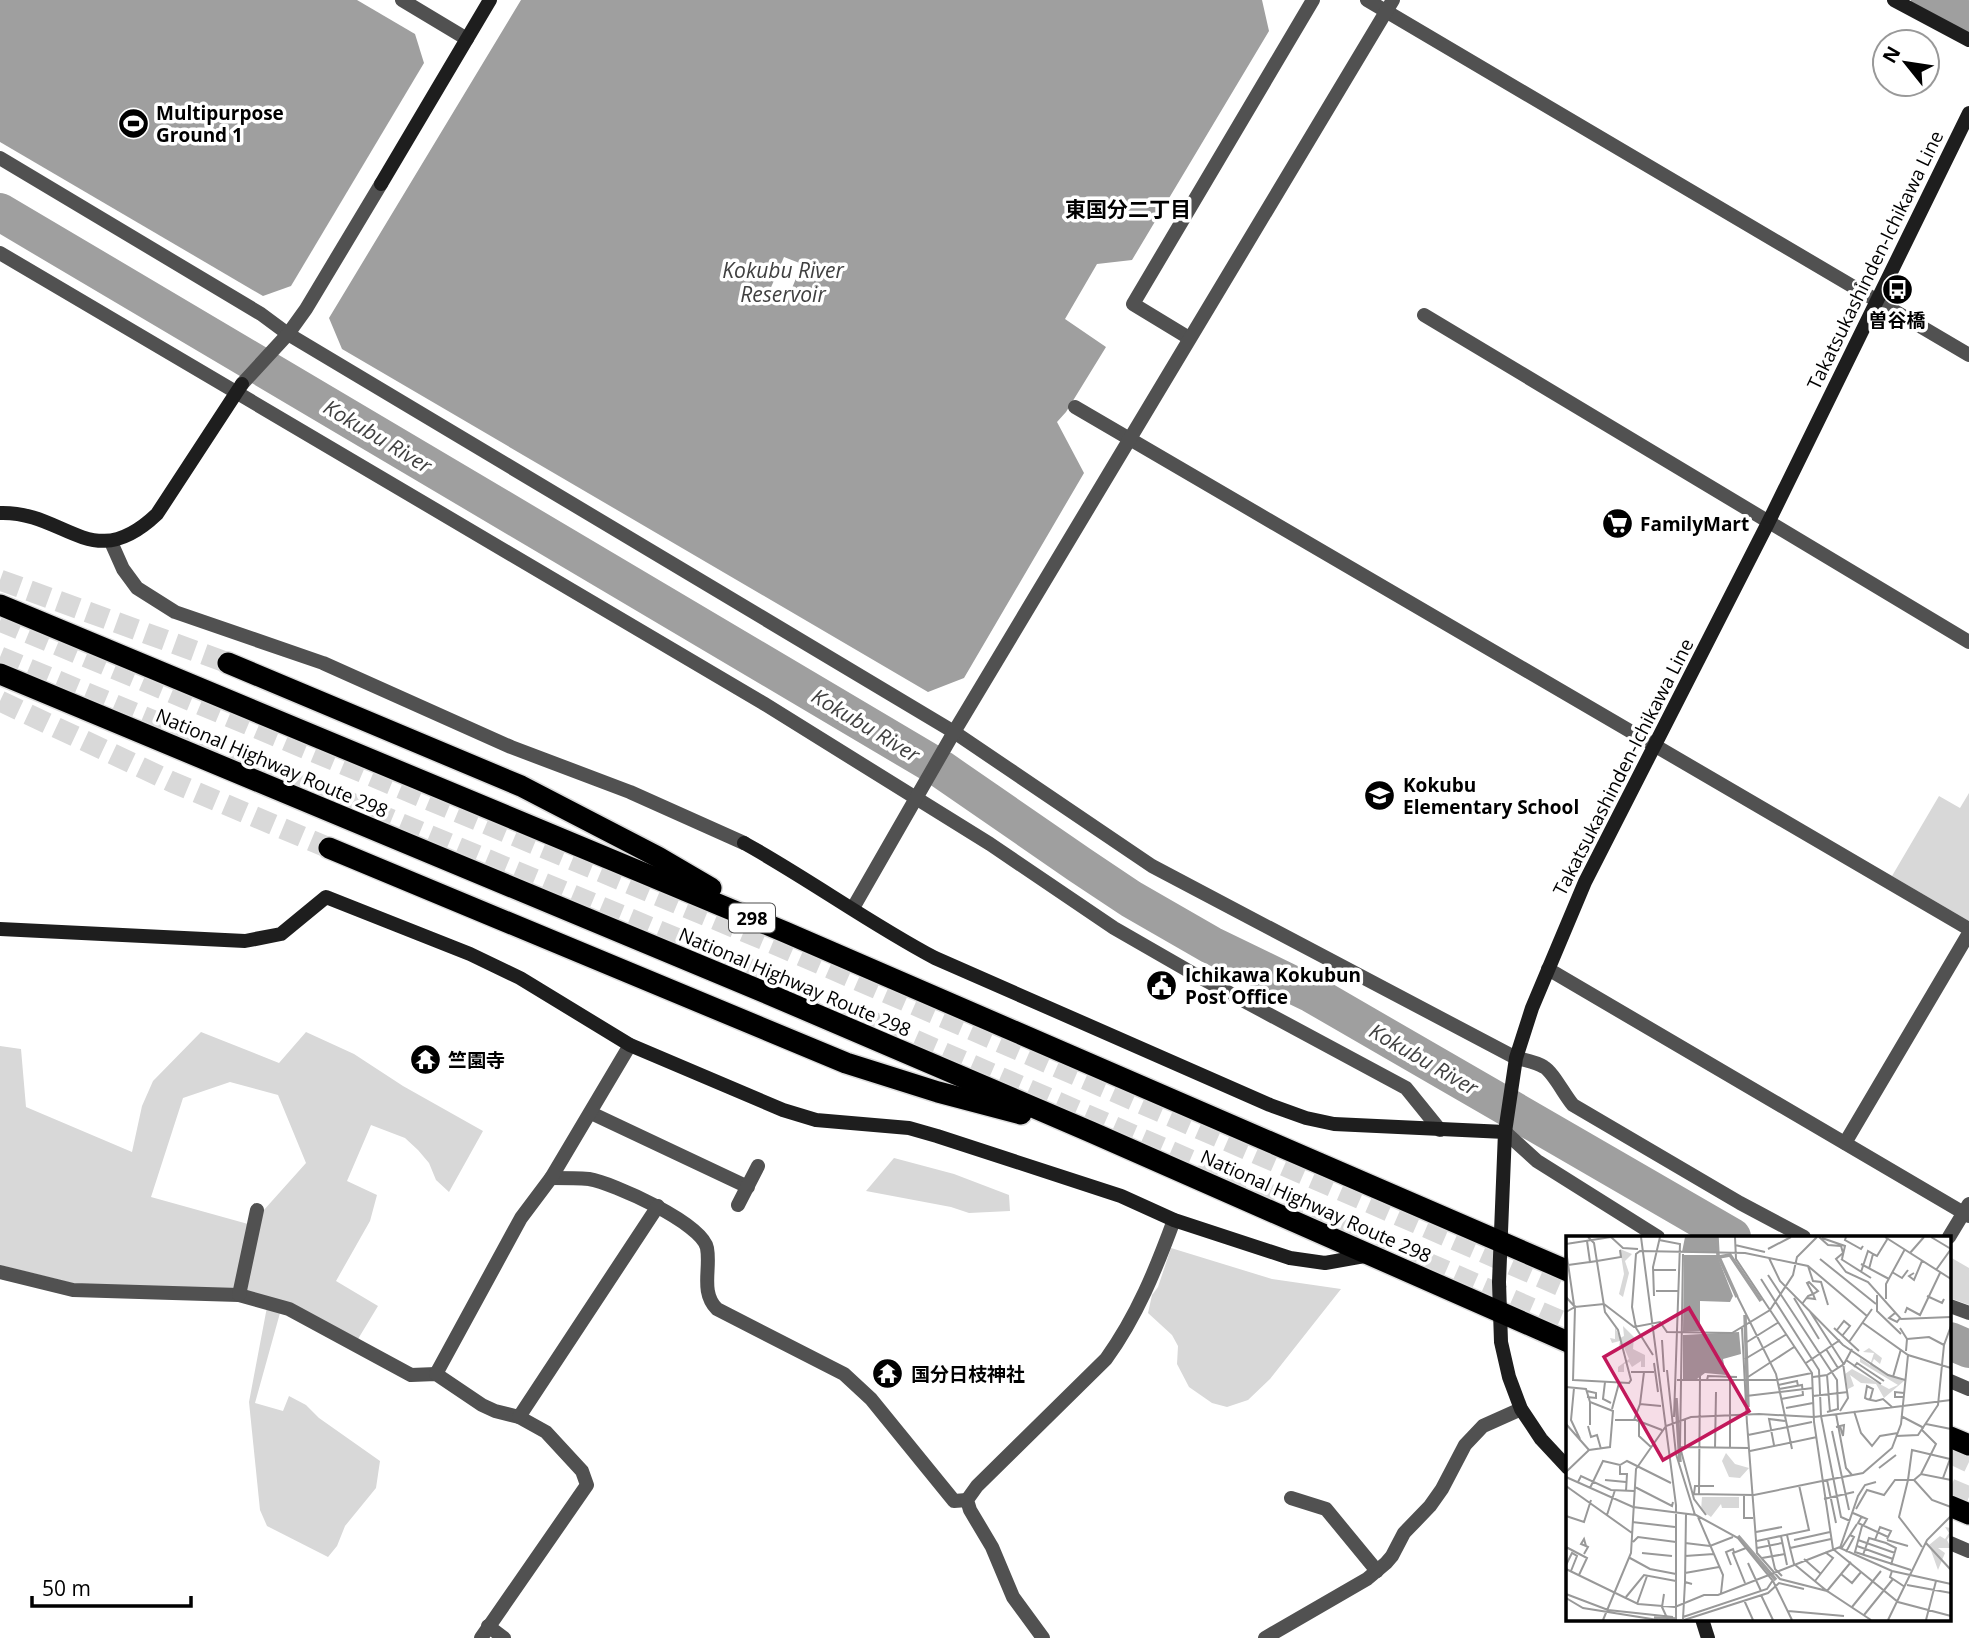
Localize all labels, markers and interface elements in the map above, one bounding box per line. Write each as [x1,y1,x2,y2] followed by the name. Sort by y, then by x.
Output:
[1871,28,1941,98] north arrow
[1876,41,1906,68] text: N
[156,100,284,148] place label: Multipurpose Ground 1
[116,107,150,141] sports icon: Multipurpose Ground 1
[1801,126,1949,394] street label: Takatsukashinden-Ichikawa Line
[1065,195,1191,223] district label: 東国分二丁目
[722,256,844,308] water label: Kokubu River Reservoir
[1880,272,1914,306] bus stop icon: 曽谷橋
[1868,307,1926,333] place label: 曽谷橋
[319,393,438,480] water label: Kokubu River
[1600,507,1634,541] supermarket icon: FamilyMart
[1640,511,1749,537] place label: FamilyMart
[1547,634,1699,900] street label: Takatsukashinden-Ichikawa Line
[807,682,926,769] water label: Kokubu River
[152,702,392,824] street label: National Highway Route 298
[1403,772,1579,820] place label: Kokubu Elementary School
[1363,779,1397,813] school or university icon: Kokubu Elementary School
[729,903,775,932] road number: 298
[675,921,915,1043] street label: National Highway Route 298
[1185,962,1361,1010] place label: Ichikawa Kokubun Post Office
[1145,969,1179,1003] public building icon: Ichikawa Kokubun Post Office
[1364,1017,1484,1102] water label: Kokubu River
[408,1043,442,1077] temple icon: 竺園寺
[448,1047,505,1073] place label: 竺園寺
[1196,1143,1436,1269] street label: National Highway Route 298
[1566,1236,1952,1620] inset map
[871,1357,905,1391] temple icon: 国分日枝神社
[911,1361,1025,1387] place label: 国分日枝神社
[32,1564,191,1608] scale bar
[42,1574,91,1602] text: 50 m

